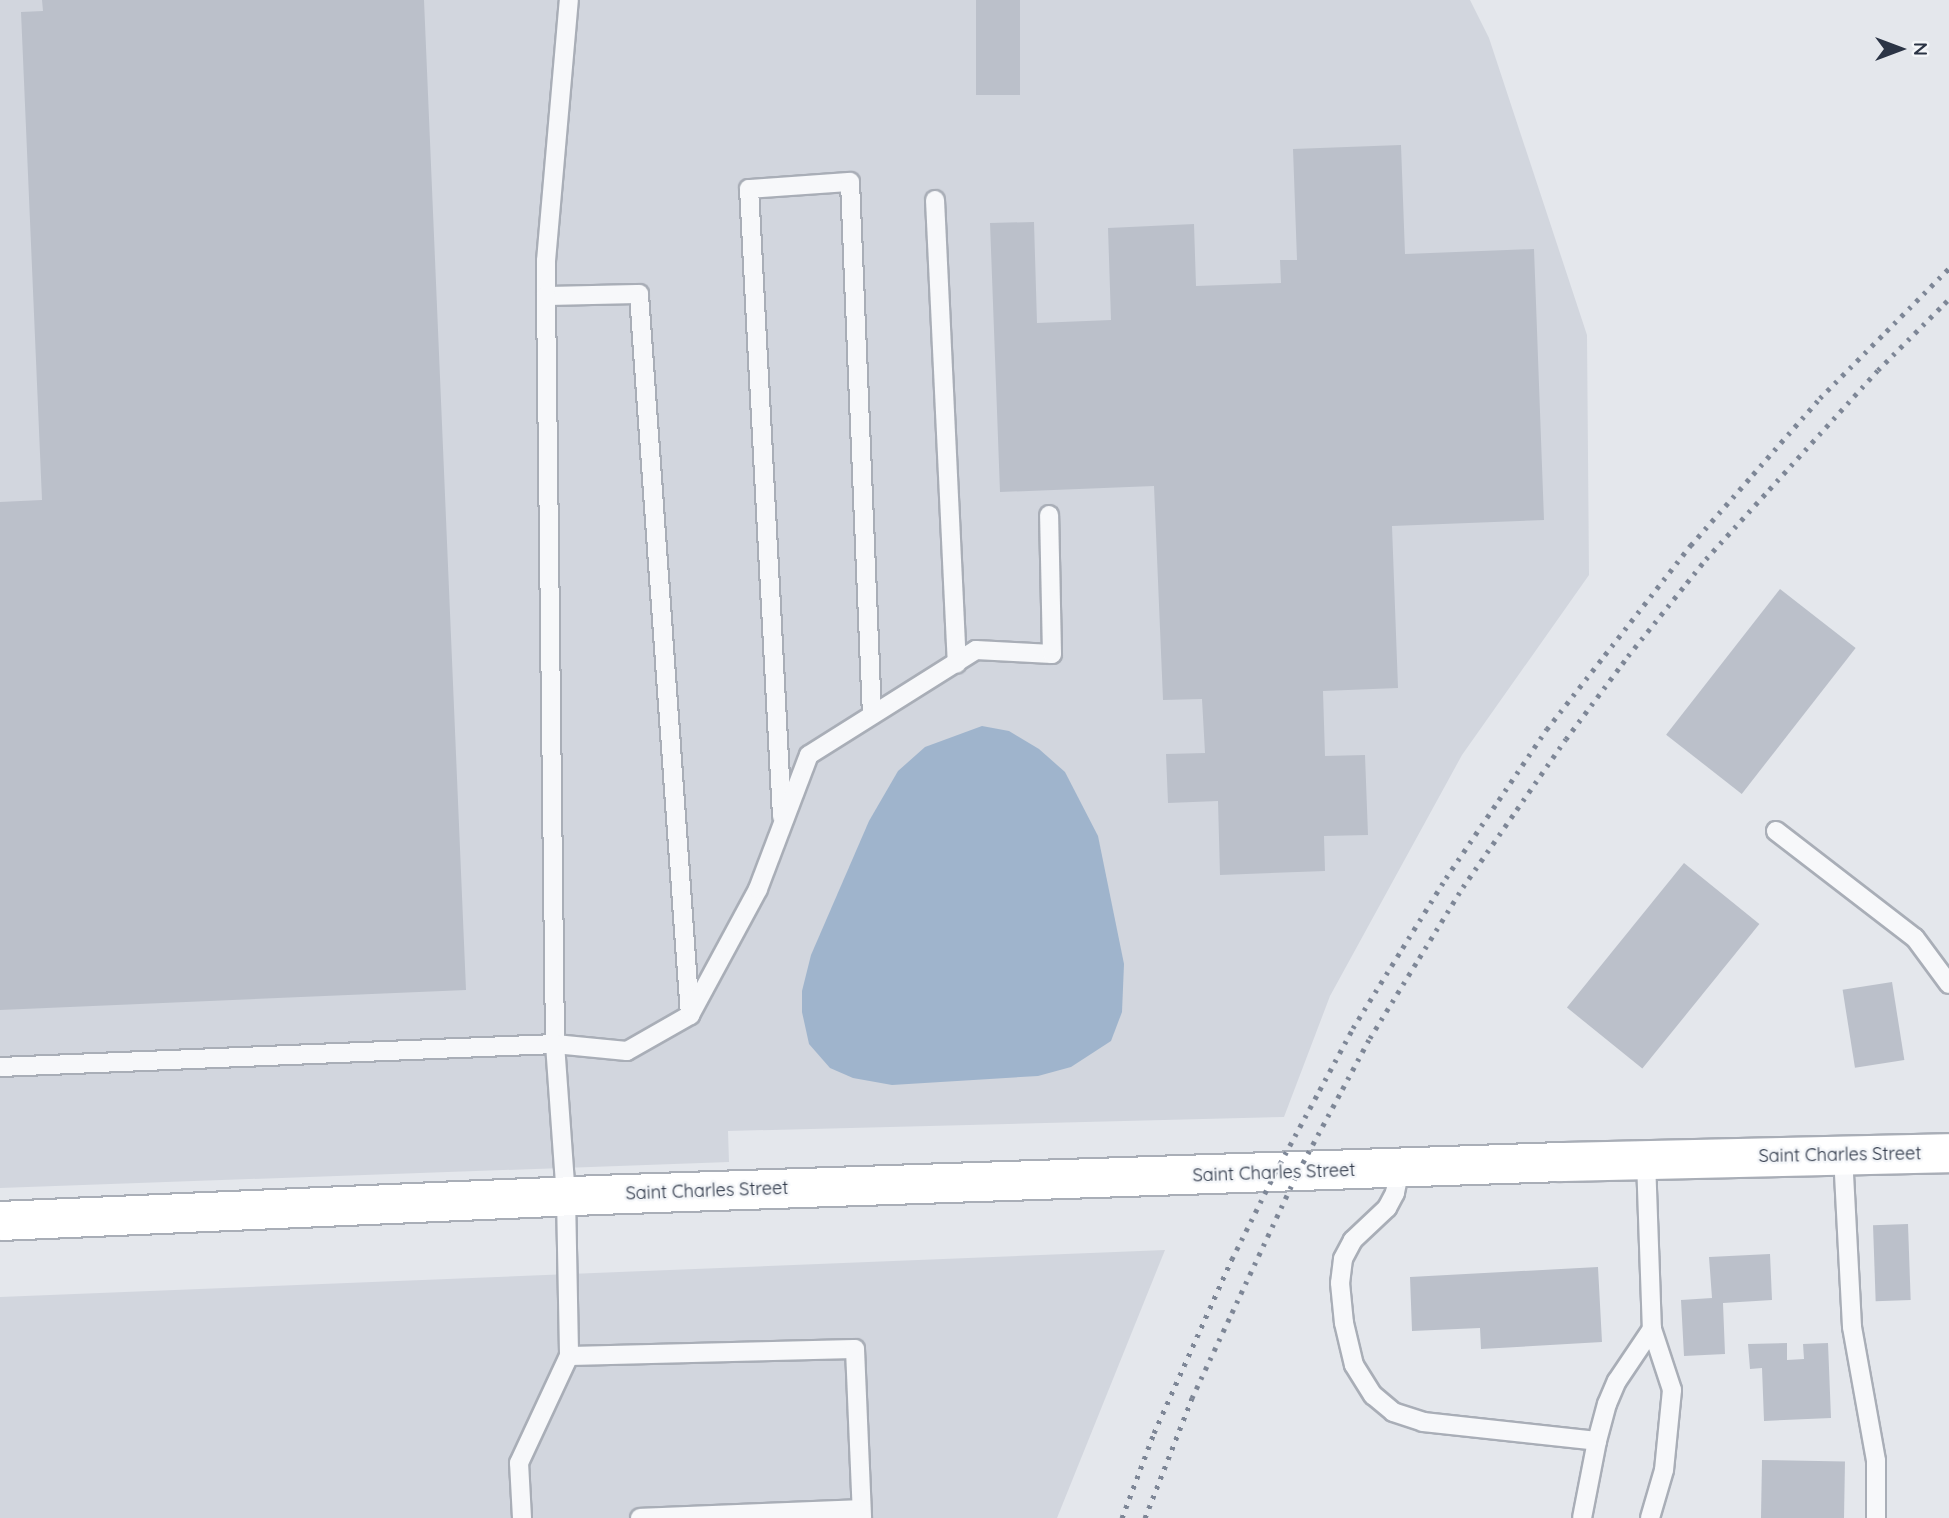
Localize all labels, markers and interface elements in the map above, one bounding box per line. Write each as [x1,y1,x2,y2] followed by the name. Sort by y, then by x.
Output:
[1865,14,1935,84] north arrow
[1909,42,1933,56] text: N
[1758,1143,1922,1167] street label: Saint Charles Street
[1192,1159,1356,1187] street label: Saint Charles Street
[625,1177,789,1205] street label: Saint Charles Street

